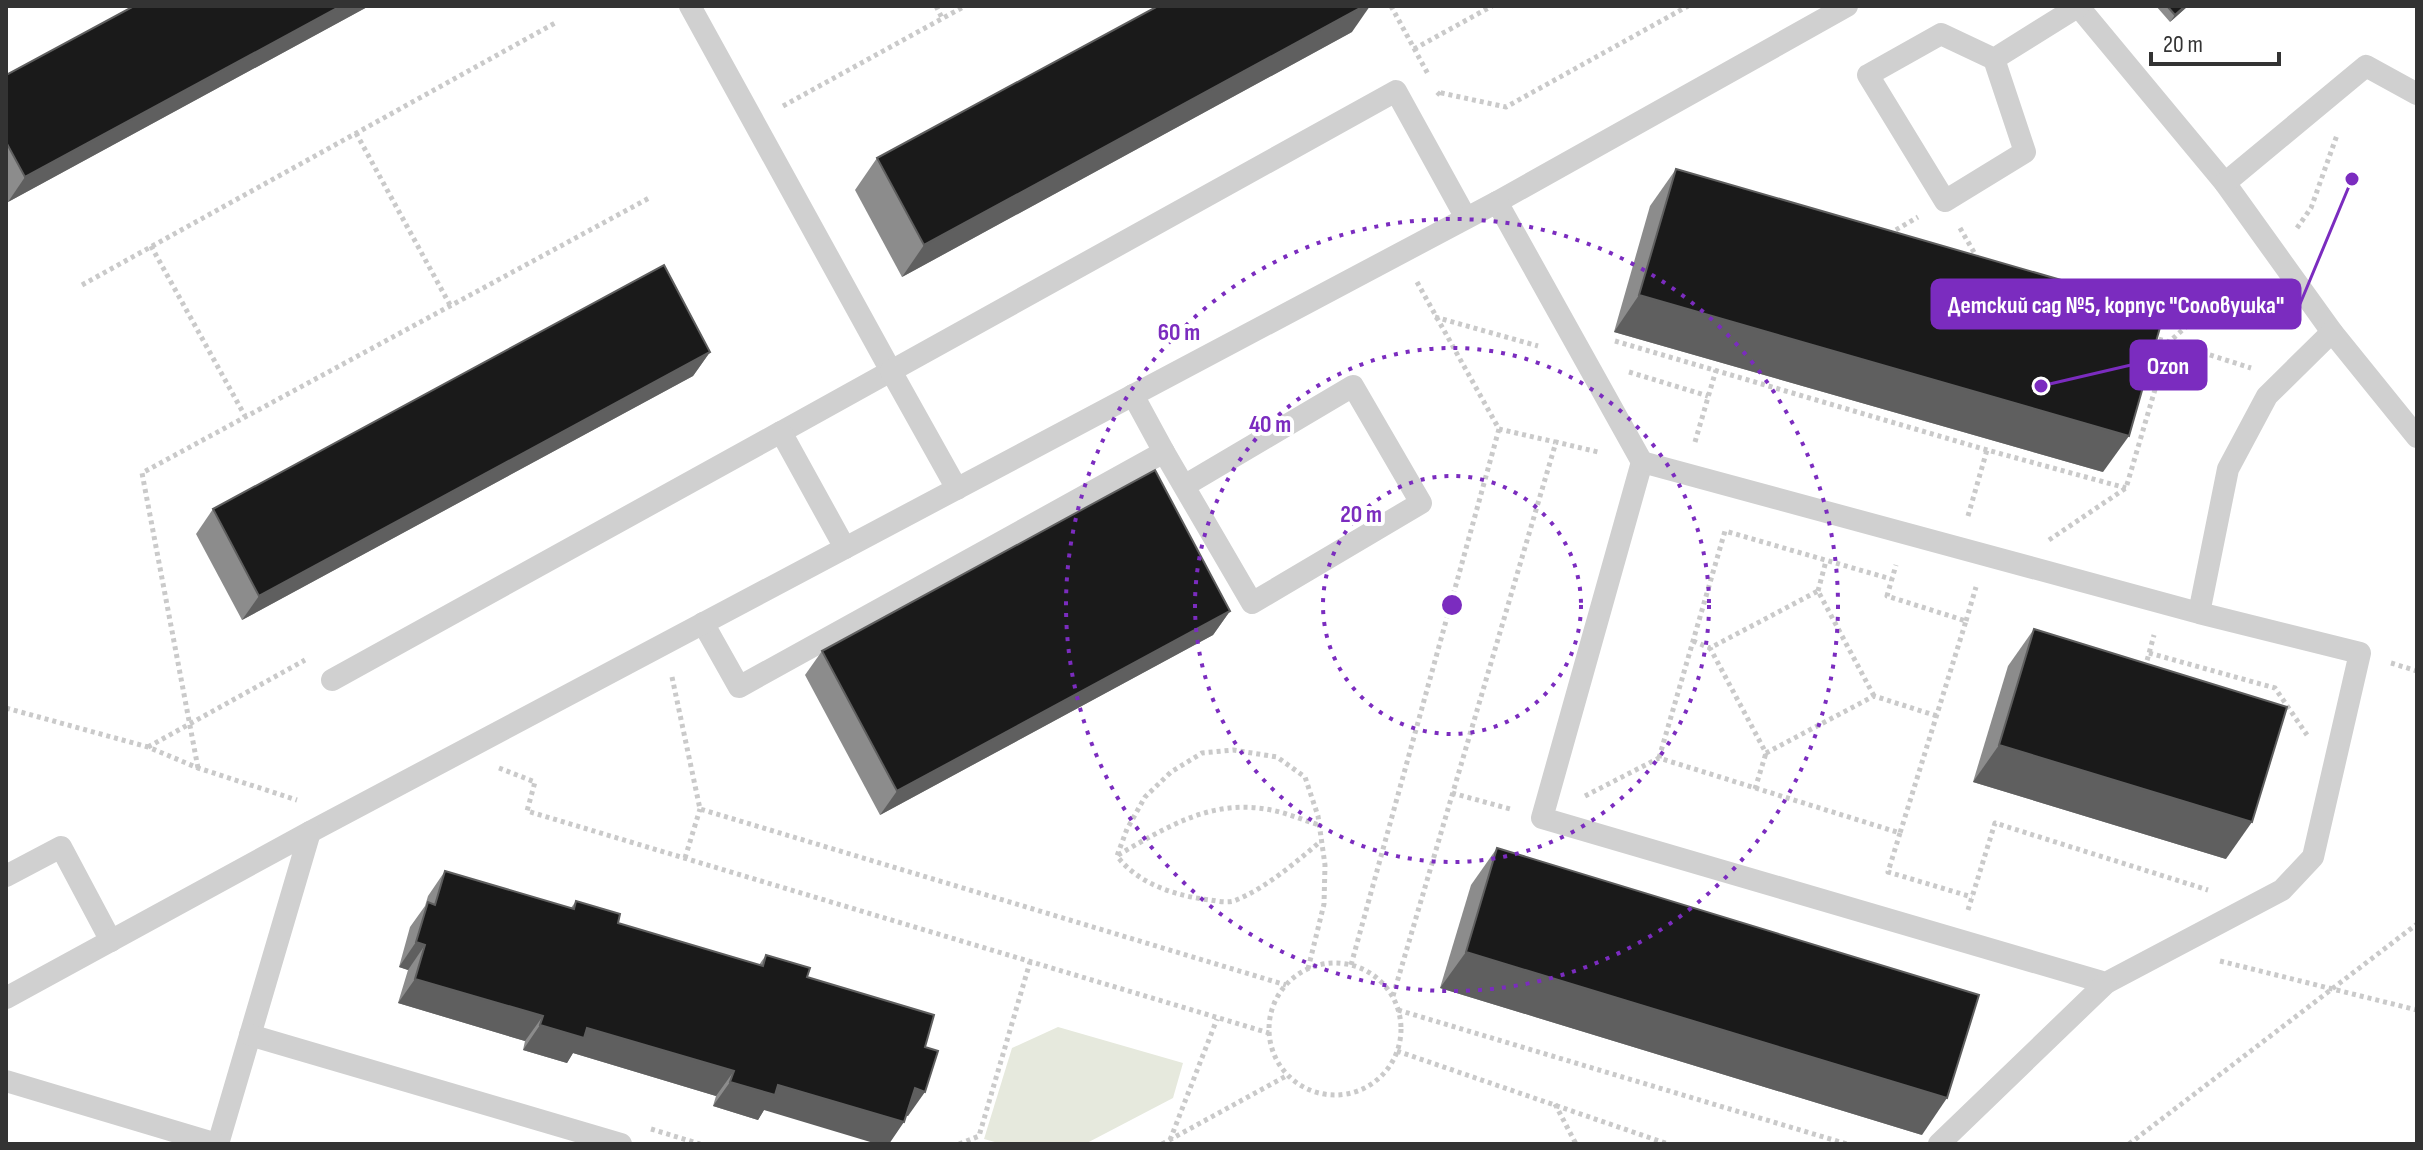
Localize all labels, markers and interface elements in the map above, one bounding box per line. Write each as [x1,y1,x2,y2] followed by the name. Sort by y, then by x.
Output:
[2151,16,2279,66] scale bar
[2163,30,2203,59] text: 20 m
[1932,280,2300,328] callout: Детский сад №5, корпус "Соловушка"
[1948,291,2284,320] text: Детский сад №5, корпус "Соловушка"
[1158,318,1200,347] text: 60 m
[2131,341,2206,389] callout: Ozon
[2147,352,2189,381] text: Ozon
[1249,410,1291,439] text: 40 m
[1340,500,1382,529] text: 20 m
[1438,591,1466,619] centre of rings

